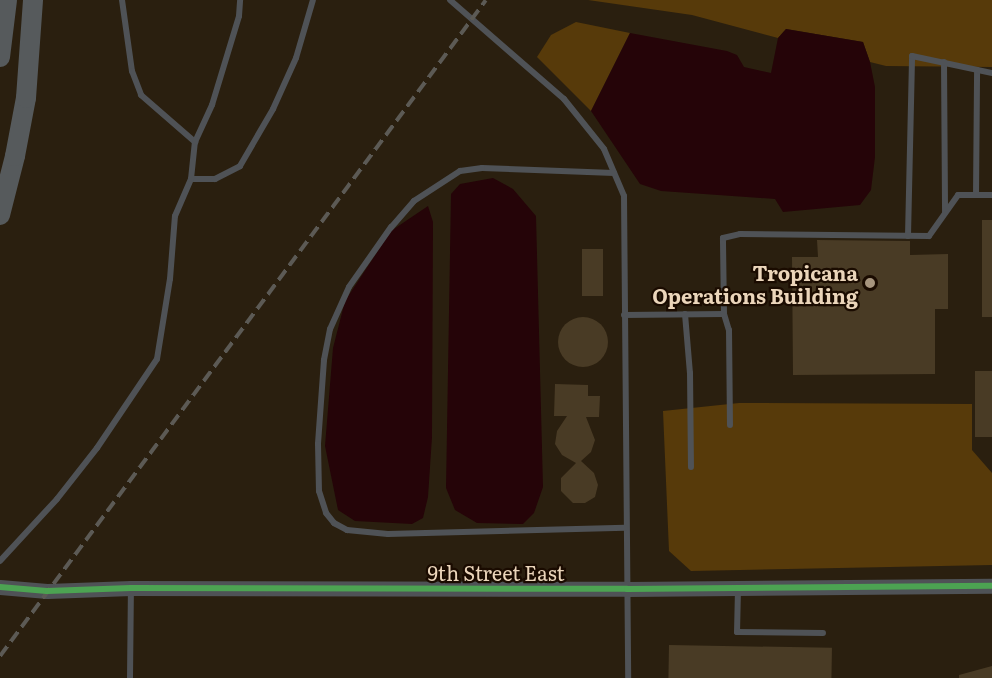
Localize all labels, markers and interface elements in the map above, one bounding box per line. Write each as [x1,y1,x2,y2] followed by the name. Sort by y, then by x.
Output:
[652,260,858,307] place label: Tropicana Operations Building
[863,276,877,290] marker: Tropicana Operations Building
[427,560,565,584] street label: 9th Street East

